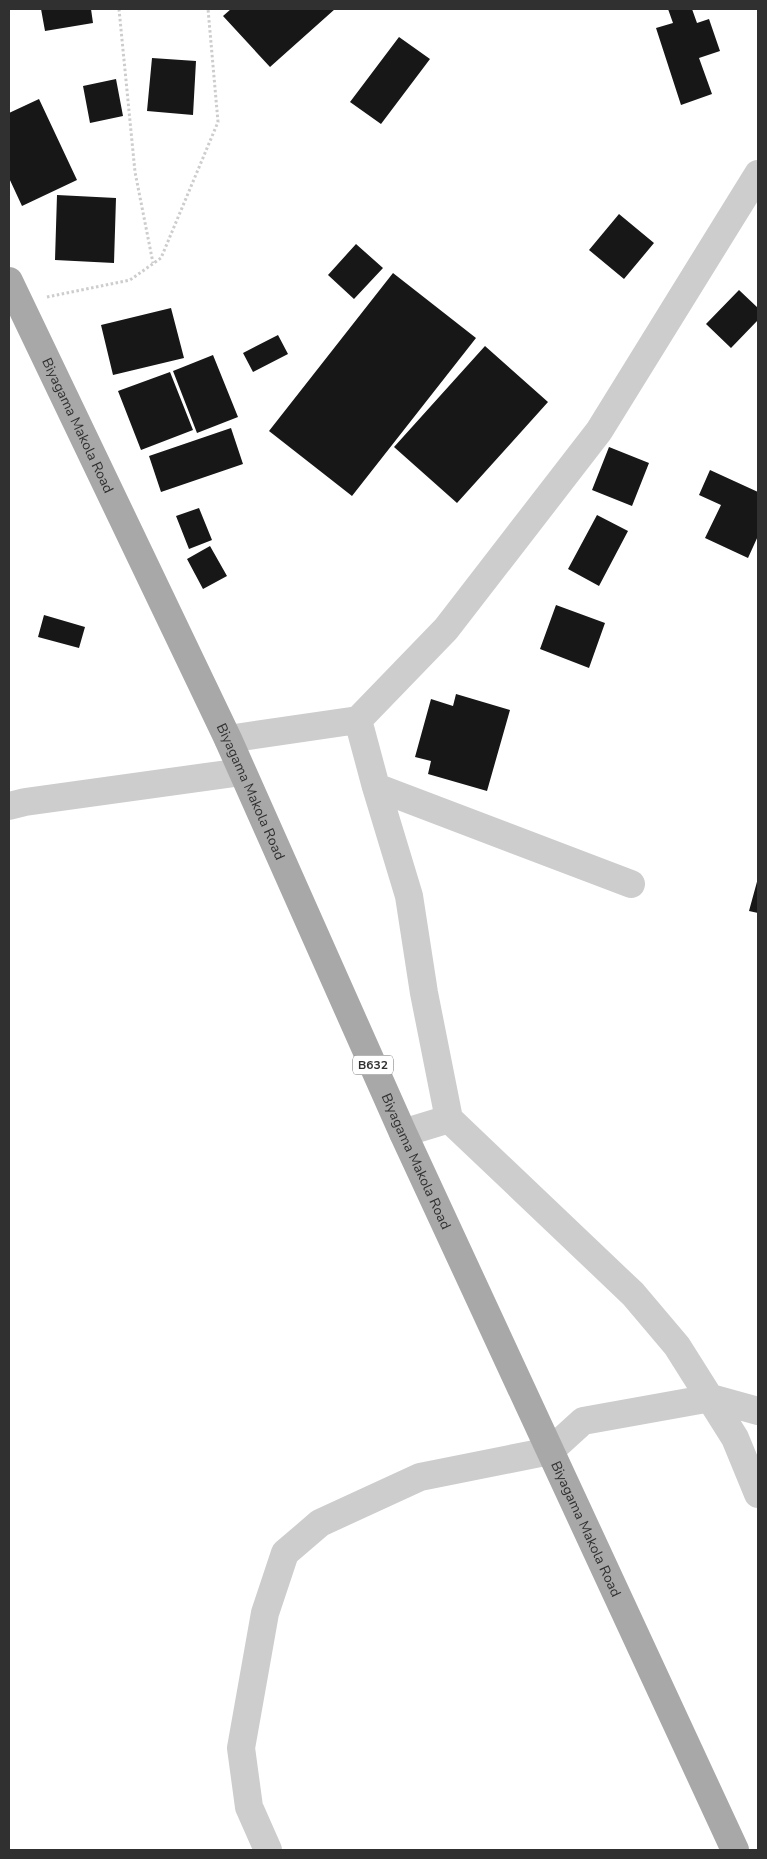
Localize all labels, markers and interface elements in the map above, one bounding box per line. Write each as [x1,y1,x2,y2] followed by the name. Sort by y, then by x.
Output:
[38,355,118,496] street label: Biyagama Makola Road
[212,720,290,863] street label: Biyagama Makola Road
[353,1056,393,1074] road number: B632
[377,1090,456,1232] street label: Biyagama Makola Road
[547,1458,626,1600] street label: Biyagama Makola Road

